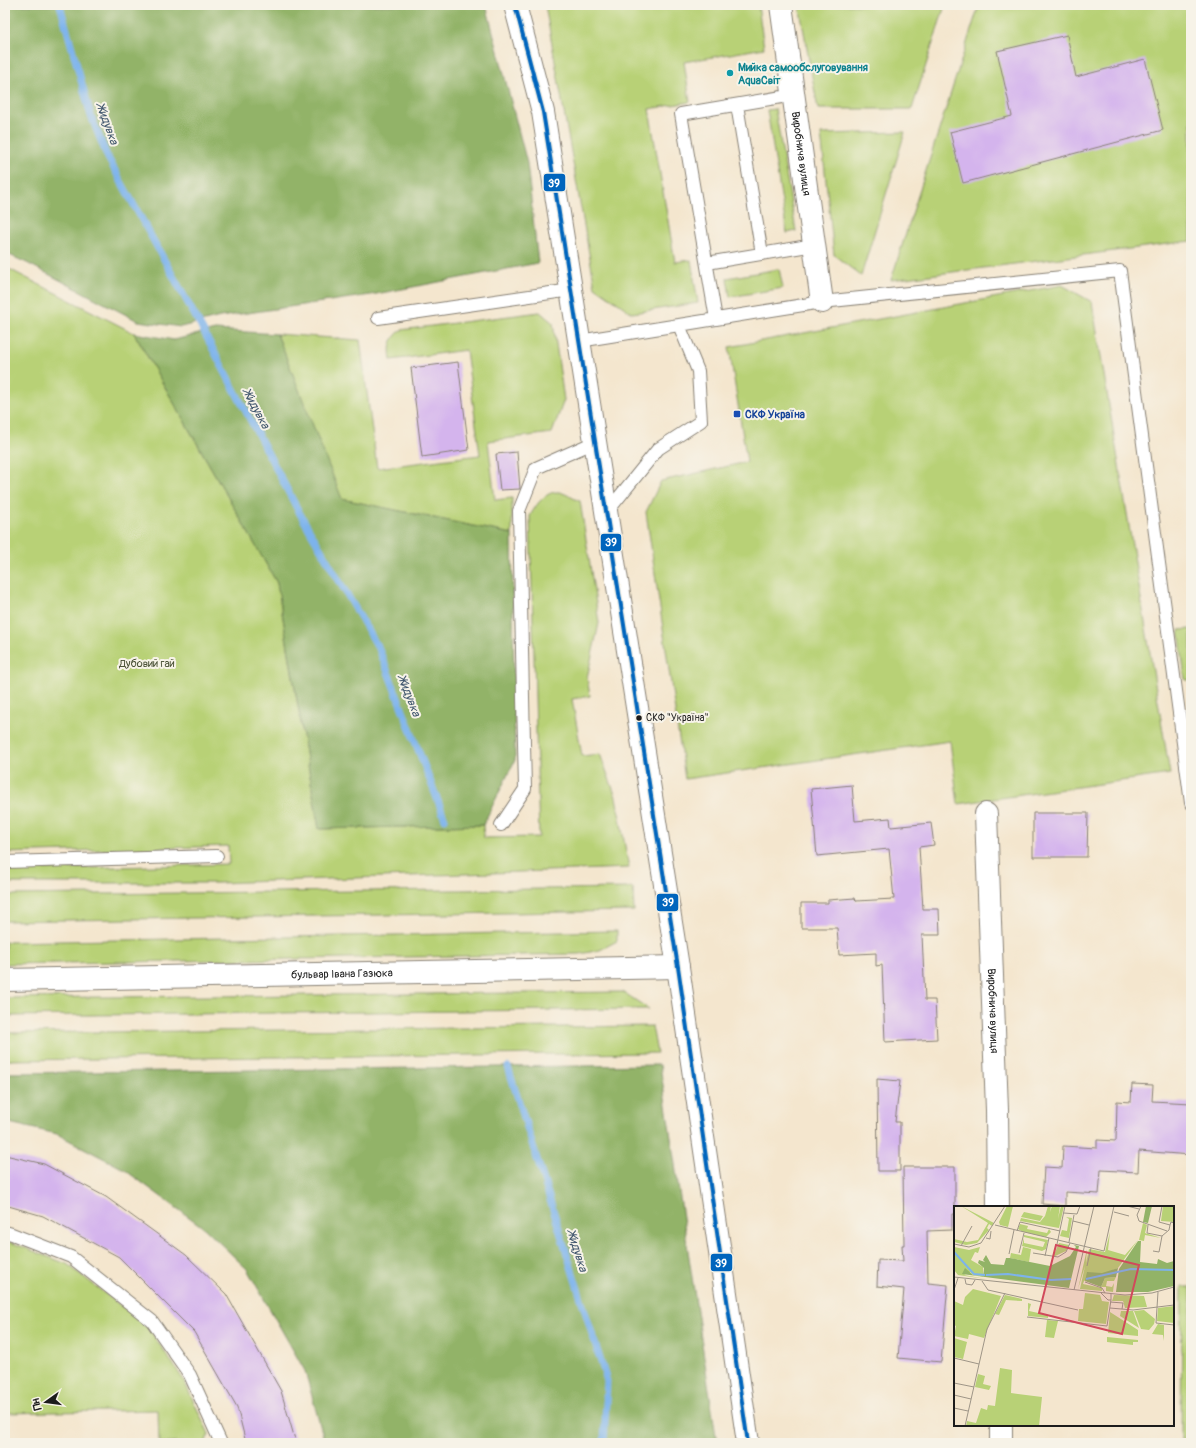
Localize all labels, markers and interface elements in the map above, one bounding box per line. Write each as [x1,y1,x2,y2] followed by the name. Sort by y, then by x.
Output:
[738,61,868,87] place label: Мийка самообслуговування AquaСвіт
[725,68,735,78] marker: Мийка самообслуговування AquaСвіт
[92,100,122,148] water label: Жидувка
[789,111,814,197] street label: Виробнича вулиця
[543,173,566,192] line badge: 39
[548,177,560,190] text: 39
[238,385,273,433] water label: Жидувка
[745,408,805,421] place label: СКФ Україна
[732,409,742,419] marker: СКФ Україна
[600,533,622,552] line badge: 39
[605,536,617,549] text: 39
[118,657,175,670] park label: Дубовий гай
[394,672,424,720] water label: Жидувка
[646,712,708,724] place label: СКФ "Україна"
[634,713,644,723] marker: СКФ "Україна"
[656,893,679,912] line badge: 39
[662,896,674,909] text: 39
[291,966,393,981] street label: бульвар Івана Газюка
[985,968,1001,1054] street label: Виробнича вулиця
[954,1206,1174,1426] inset map
[563,1227,591,1275] water label: Жидувка
[710,1253,733,1272] line badge: 39
[715,1257,727,1270] text: 39
[26,1382,66,1422] north arrow
[29,1396,45,1412] text: Пн

